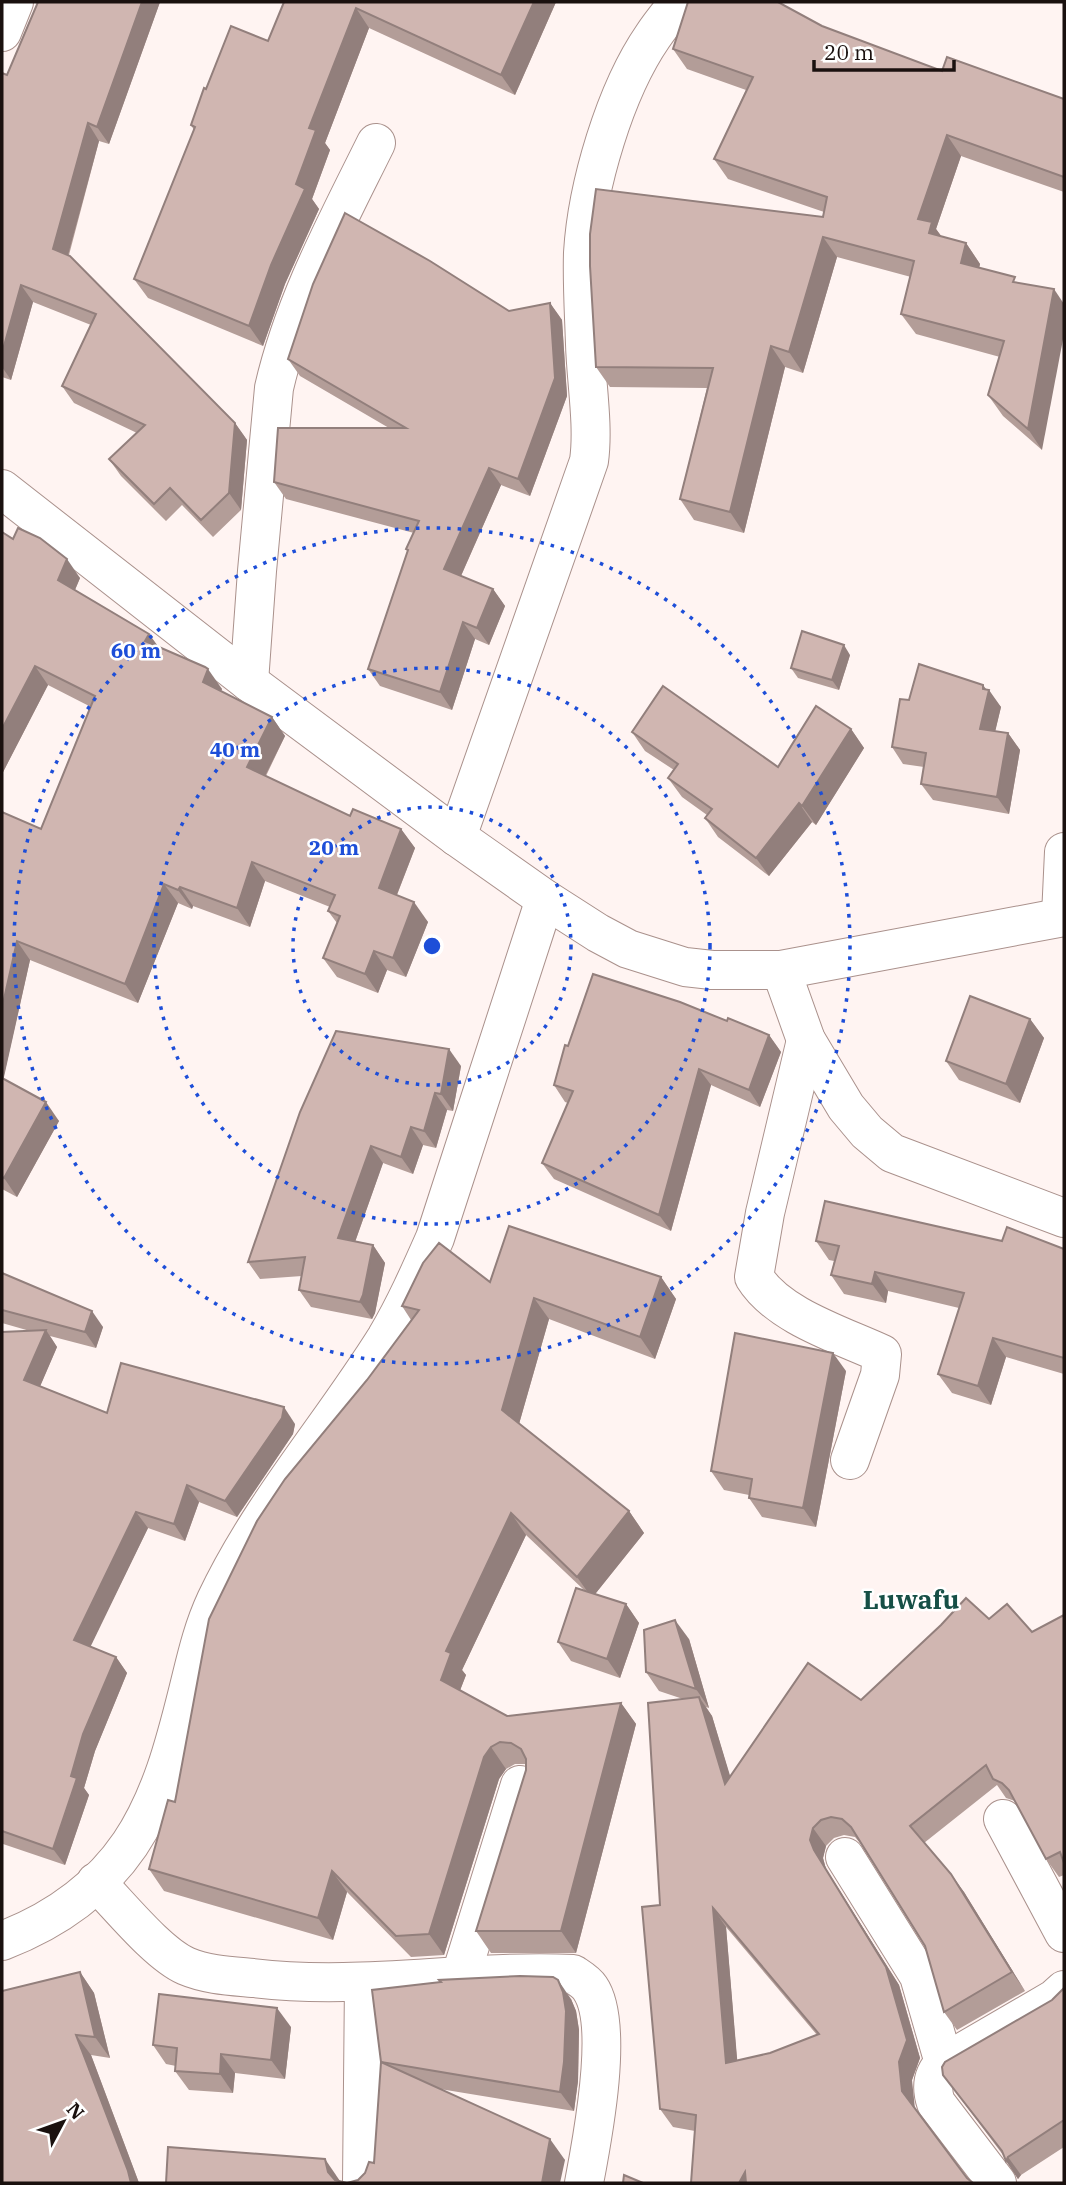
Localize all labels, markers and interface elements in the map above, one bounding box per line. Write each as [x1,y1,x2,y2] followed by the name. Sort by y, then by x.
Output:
[814,28,954,72] scale bar
[824,38,874,66] text: 20 m
[111,636,161,664] text: 60 m
[210,735,260,763] text: 40 m
[309,833,359,861] text: 20 m
[420,934,444,958] centre of rings
[863,1582,960,1616] district label: Luwafu
[28,2087,98,2157] north arrow
[62,2097,90,2124] text: N

